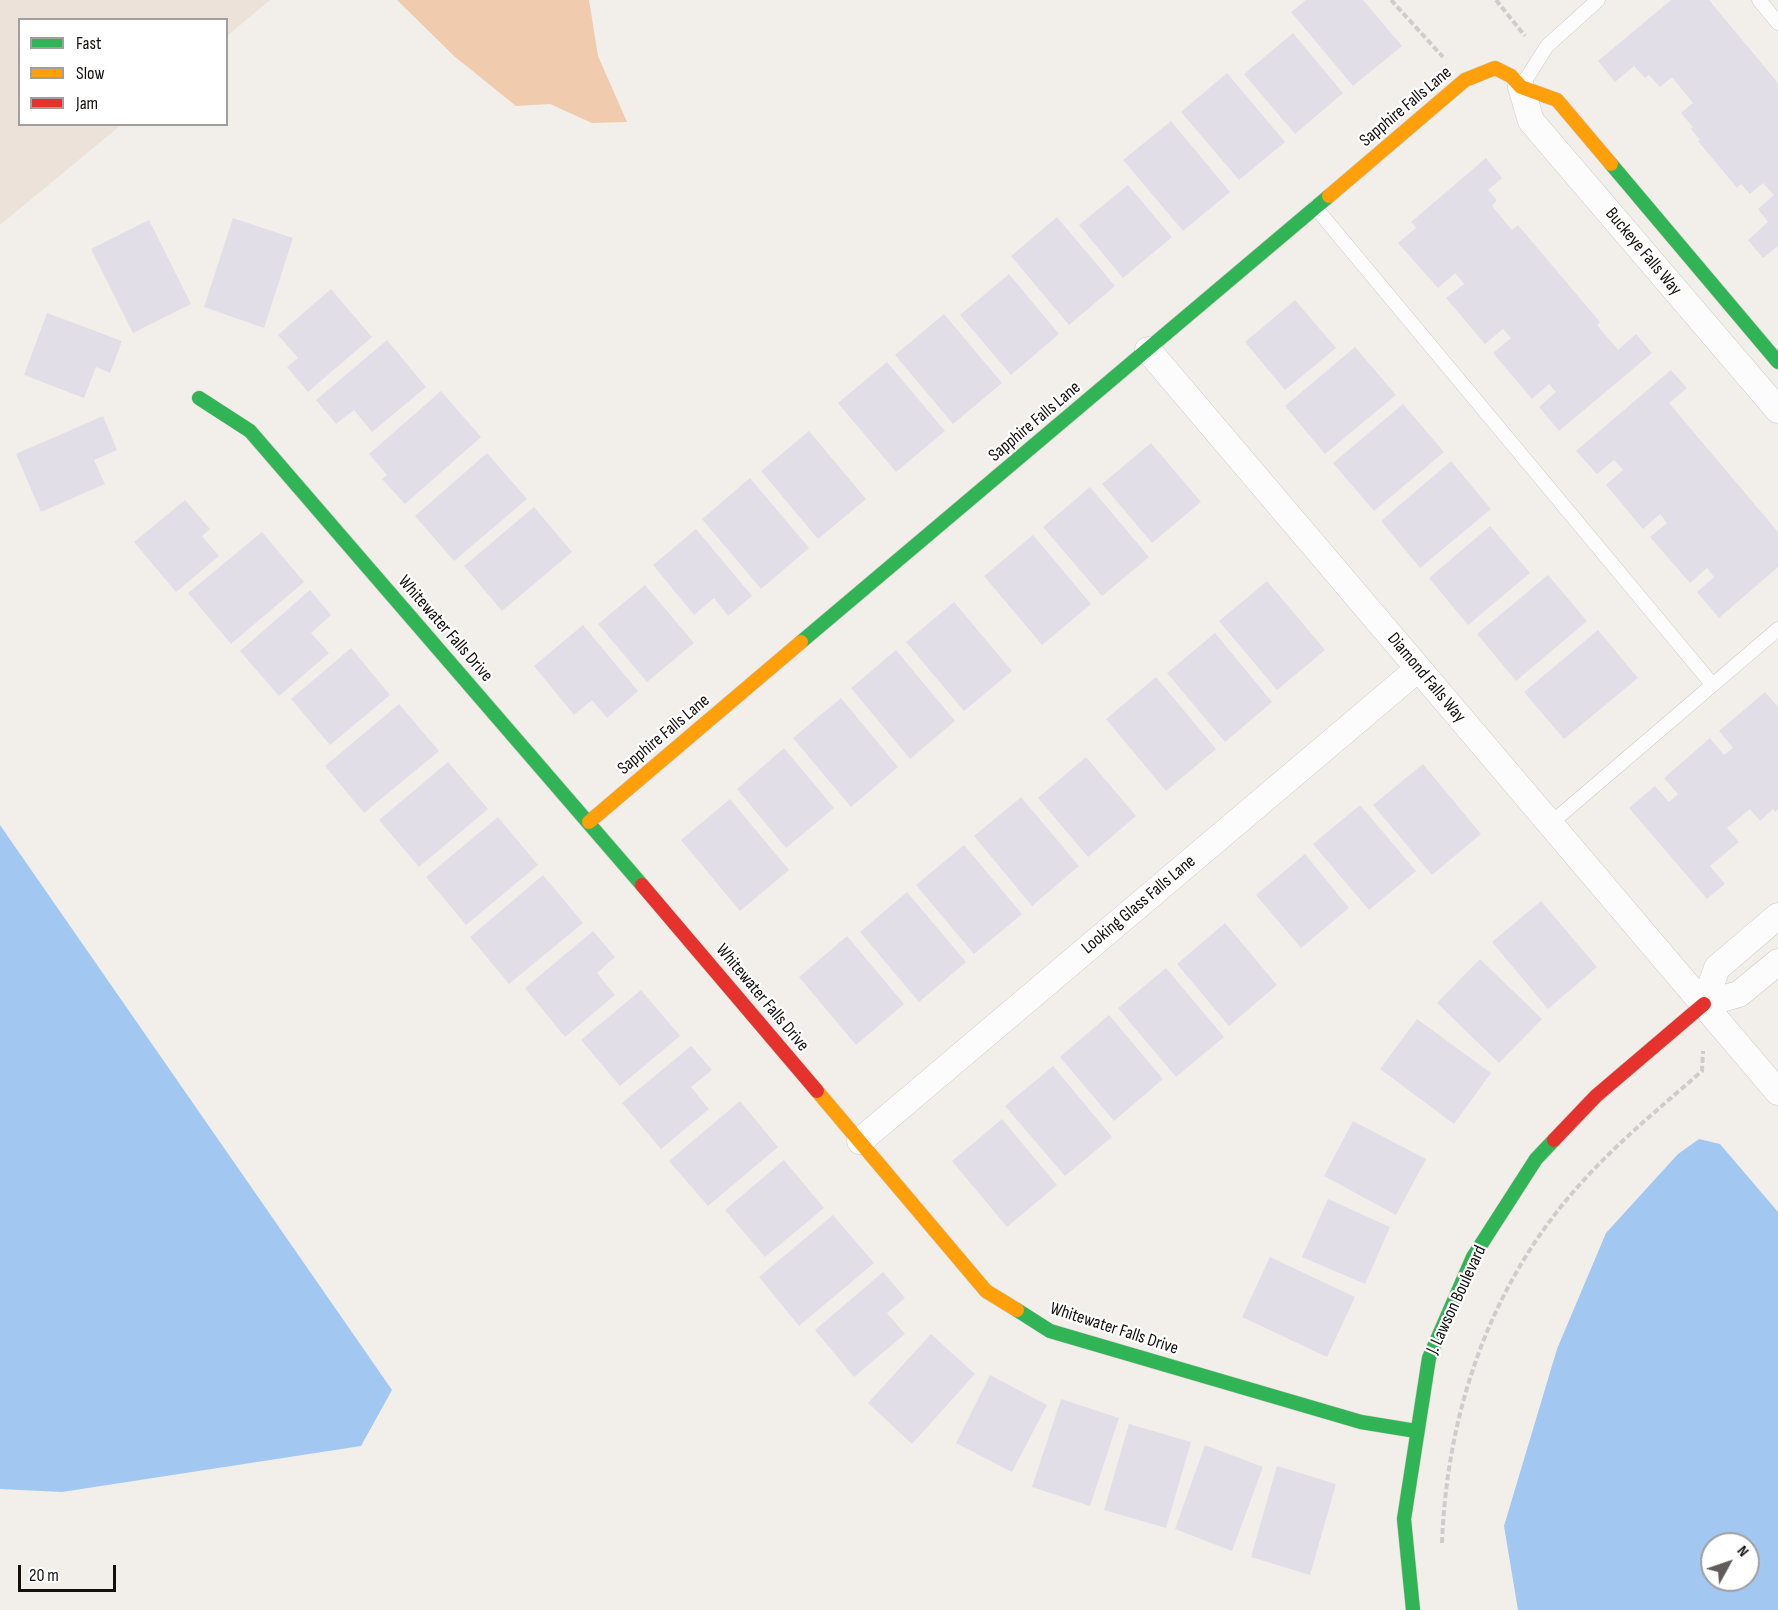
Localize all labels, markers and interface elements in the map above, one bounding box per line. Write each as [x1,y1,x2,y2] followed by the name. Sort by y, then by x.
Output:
[18,18,228,126] legend
[76,33,101,54] text: Fast
[1356,62,1456,152] street label: Sapphire Falls Lane
[76,63,105,84] text: Slow
[76,93,98,114] text: Jam
[1600,204,1686,300] street label: Buckeye Falls Way
[985,377,1085,467] street label: Sapphire Falls Lane
[393,572,497,686] street label: Whitewater Falls Drive
[1382,629,1470,727] street label: Diamond Falls Way
[614,690,714,780] street label: Sapphire Falls Lane
[1078,851,1200,959] street label: Looking Glass Falls Lane
[711,940,813,1056] street label: Whitewater Falls Drive
[1422,1242,1492,1358] street label: J. Lawson Boulevard
[1047,1298,1181,1360] street label: Whitewater Falls Drive
[1700,1532,1760,1592] north arrow
[1733,1542,1753,1561] text: N
[21,1553,118,1591] scale bar
[29,1565,59,1586] text: 20 m

